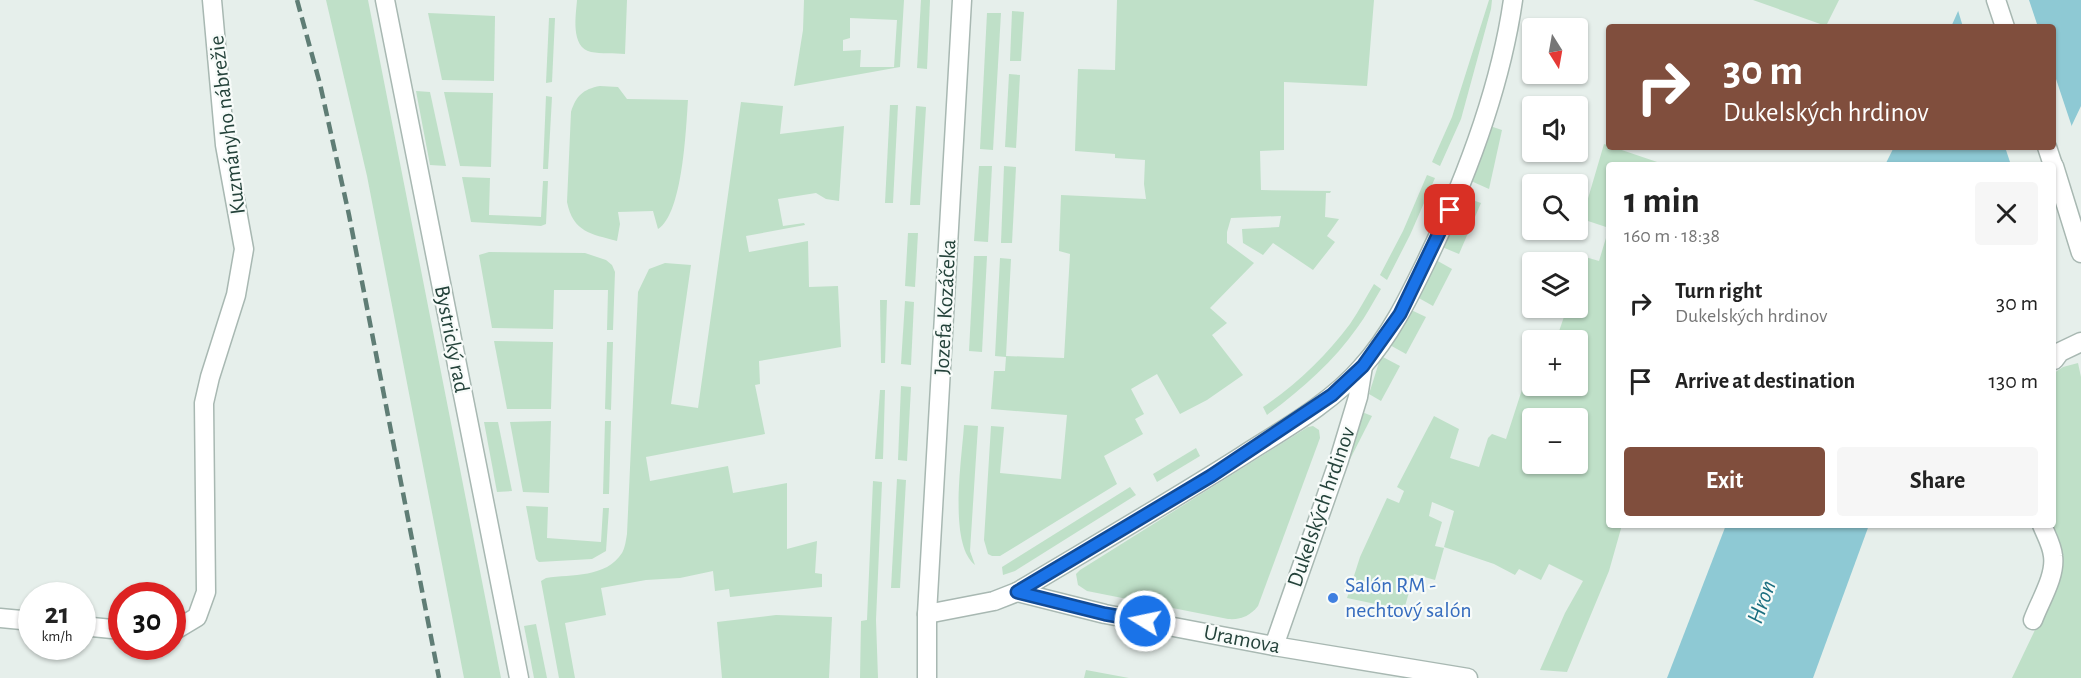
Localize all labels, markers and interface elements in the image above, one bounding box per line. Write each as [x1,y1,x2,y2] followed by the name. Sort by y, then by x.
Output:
[1522,18,1588,84] north arrow
[1522,18,1588,474] map controls
[205,34,249,216] street label: Kuzmányho nábrežie
[1624,48,1702,126] icon: right
[1723,50,1803,92] text: 30 m
[1522,96,1588,162] button: sound
[1723,99,1929,126] text: Dukelských hrdinov
[1522,174,1588,240] button: search
[1975,182,2038,245] button: close
[1624,183,1700,219] text: 1 min
[1424,184,1475,235] pin
[1433,193,1466,226] icon: arrive
[1624,226,1720,246] text: 160 m · 18:38
[930,239,960,375] street label: Jozefa Kozáčeka
[1522,252,1588,318] button: layers
[1675,280,1762,302] text: Turn right
[431,284,473,394] street label: Bystrický rad
[1624,287,1657,320] icon: right
[1996,292,2038,314] text: 30 m
[1675,306,1827,326] text: Dukelských hrdinov
[1522,330,1588,396] button: +
[1624,365,1657,398] icon: arrive
[1675,370,1855,392] text: Arrive at destination
[1989,370,2038,392] text: 130 m
[1522,408,1588,474] button: −
[1283,424,1359,590] street label: Dukelských hrdinov
[1624,447,1825,516] button: Exit
[1837,447,2038,516] button: Share
[1345,574,1472,621] place label: Salón RM - nechtový salón
[1743,577,1781,627] water label: Hron
[108,582,186,660] speed limit sign: 30
[1113,589,1177,653] position arrow
[1326,591,1340,605] marker: Salón RM - nechtový salón
[45,599,69,629] text: 21
[1202,621,1282,657] street label: Uramova
[42,629,72,644] text: km/h

